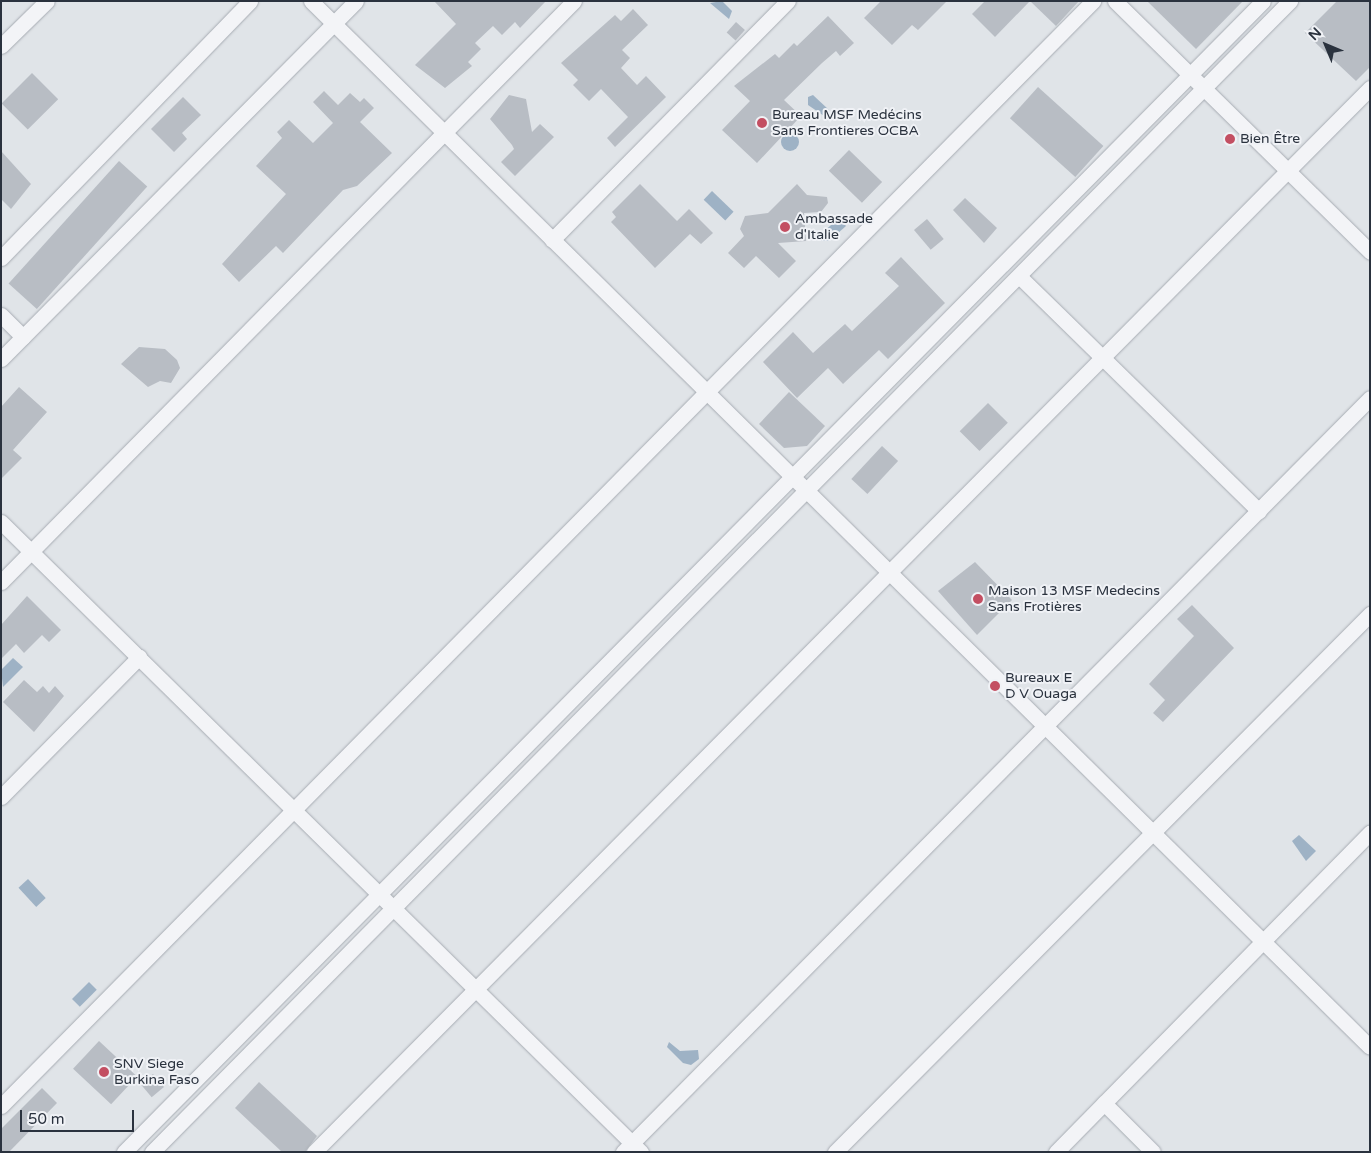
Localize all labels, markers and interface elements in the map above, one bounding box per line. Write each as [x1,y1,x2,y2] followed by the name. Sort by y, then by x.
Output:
[1301,20,1351,70] north arrow
[1305,24,1325,44] text: N
[772,107,922,140] place label: Bureau MSF Medécins Sans Frontieres OCBA
[756,117,768,129] marker: Bureau MSF Medécins Sans Frontieres OCBA
[1240,131,1300,147] place label: Bien Être
[1224,133,1236,145] marker: Bien Être
[795,211,873,243] place label: Ambassade d'Italie
[779,221,791,233] marker: Ambassade d'Italie
[988,583,1160,616] place label: Maison 13 MSF Medecins Sans Frotières
[972,593,984,605] marker: Maison 13 MSF Medecins Sans Frotières
[1005,670,1077,702] place label: Bureaux E D V Ouaga
[989,680,1001,692] marker: Bureaux E D V Ouaga
[114,1056,199,1088] place label: SNV Siege Burkina Faso
[98,1066,110,1078] marker: SNV Siege Burkina Faso
[22,1100,136,1132] scale bar
[28,1110,65,1128] text: 50 m

